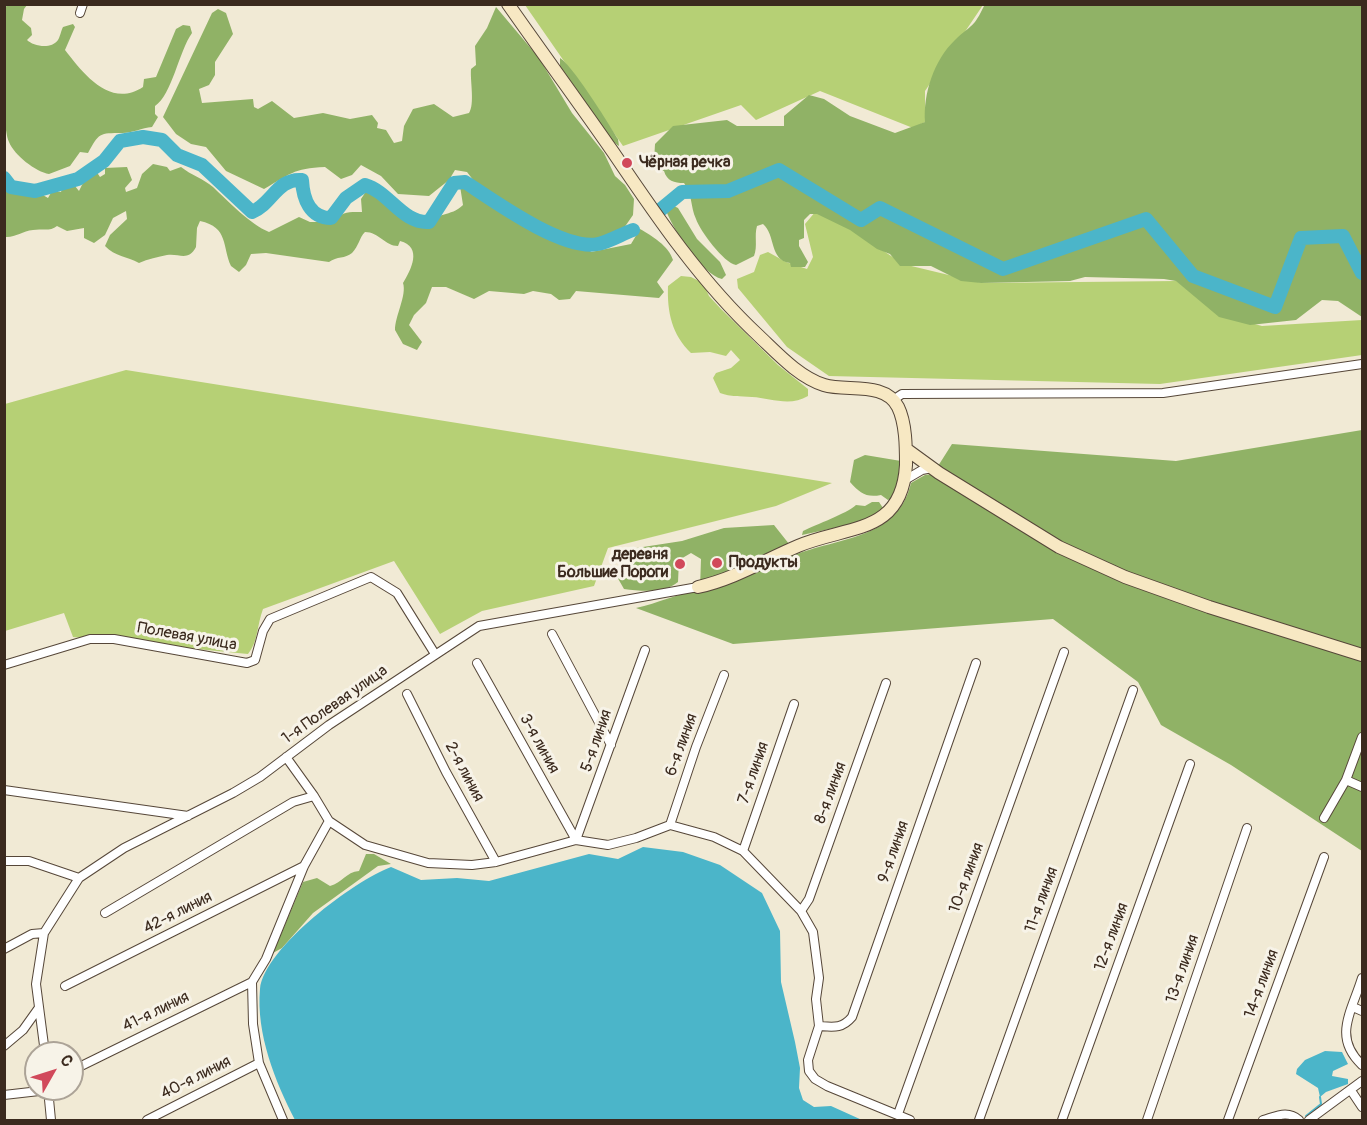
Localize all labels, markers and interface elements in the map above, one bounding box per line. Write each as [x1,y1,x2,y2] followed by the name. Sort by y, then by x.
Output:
[639,153,730,173] place label: Чёрная речка
[620,156,634,170] marker: Чёрная речка
[557,545,668,583] place label: деревня Большие Пороги
[729,553,798,573] place label: Продукты
[710,556,724,570] marker: Продукты
[673,557,687,571] marker: деревня Большие Пороги
[136,619,238,655] street label: Полевая улица
[278,661,392,749] street label: 1-я Полевая улица
[577,707,617,775] street label: 5-я линия
[515,711,563,777] street label: 3-я линия
[662,711,702,779] street label: 6-я линия
[440,739,488,805] street label: 2-я линия
[734,739,774,807] street label: 7-я линия
[811,760,851,826] street label: 8-я линия
[874,819,914,885] street label: 9-я линия
[945,840,989,916] street label: 10-я линия
[1021,865,1063,935] street label: 11-я линия
[141,888,215,938] street label: 42-я линия
[1091,900,1133,974] street label: 12-я линия
[1162,932,1204,1006] street label: 13-я линия
[1241,947,1283,1021] street label: 14-я линия
[120,988,192,1036] street label: 41-я линия
[24,1041,84,1101] north arrow
[56,1051,77,1071] text: С
[158,1052,234,1104] street label: 40-я линия

